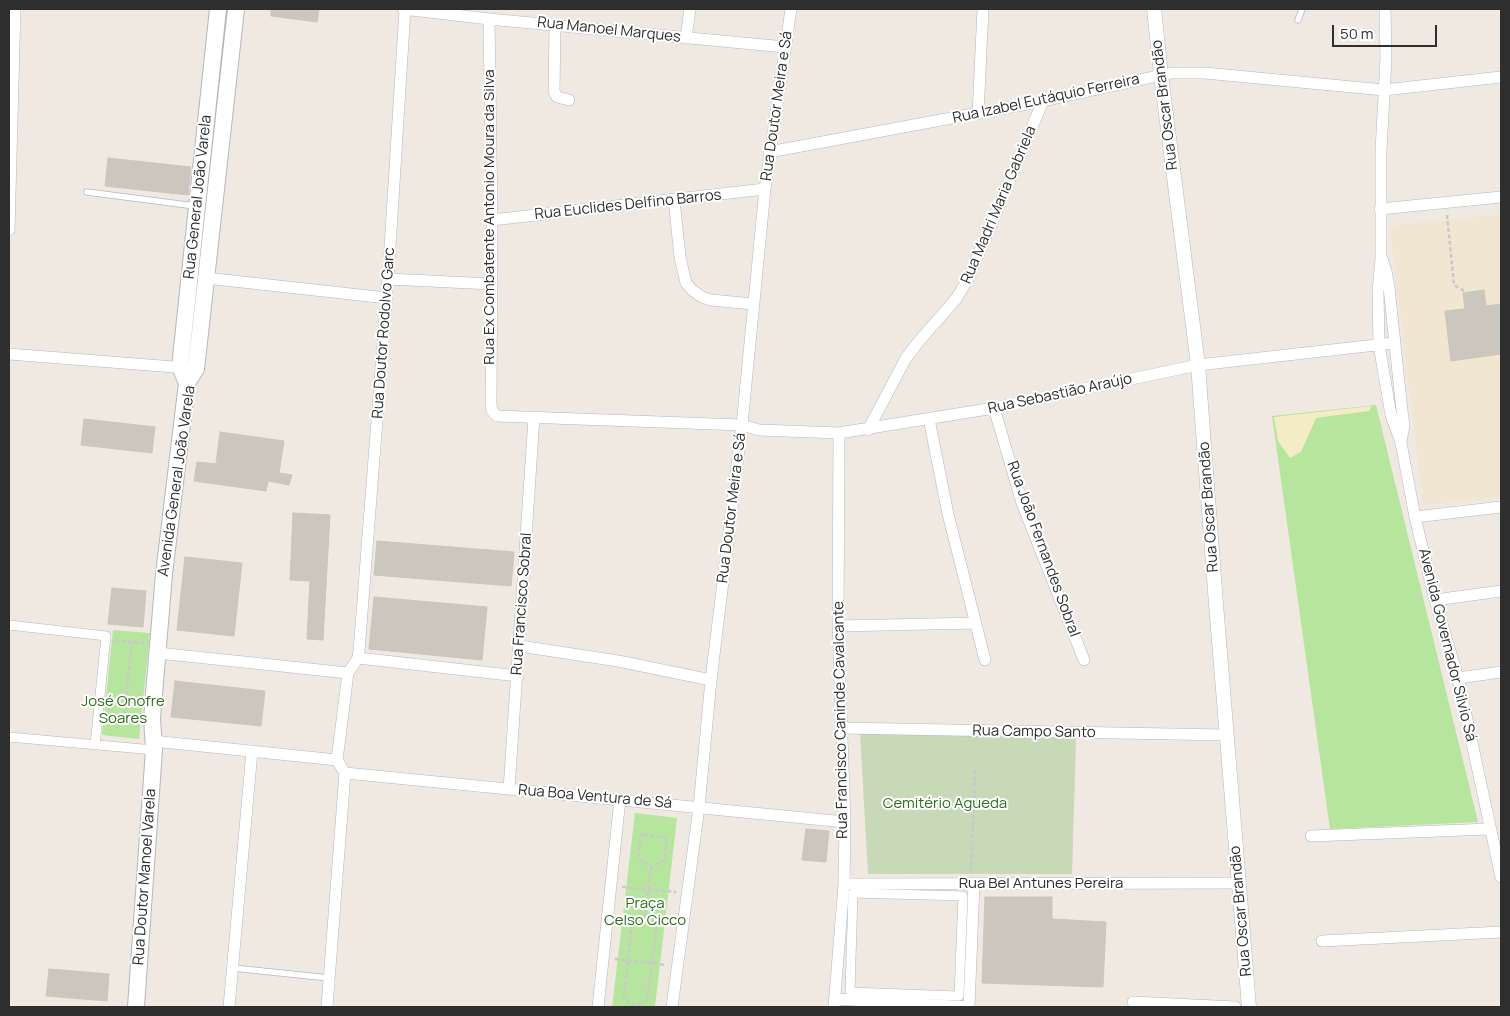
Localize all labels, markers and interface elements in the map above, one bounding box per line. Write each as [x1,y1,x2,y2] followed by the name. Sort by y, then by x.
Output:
[536,14,682,46] street label: Rua Manoel Marques
[1335,15,1440,47] scale bar
[1340,23,1374,44] text: 50 m
[758,30,796,182] street label: Rua Doutor Meira e Sá
[1148,39,1182,171] street label: Rua Oscar Brandão
[481,69,499,365] street label: Rua Ex Combatente Antonio Moura da Silva
[951,70,1141,128] street label: Rua Izabel Eutáquio Ferreira
[180,114,216,280] street label: Rua General João Varela
[958,123,1040,287] street label: Rua Madri Maria Gabriela
[534,186,722,224] street label: Rua Euclides Delfino Barros
[369,247,399,419] street label: Rua Doutor Rodolvo Garc
[986,370,1134,418] street label: Rua Sebastião Araújo
[155,384,199,578] street label: Avenida General João Varela
[714,432,750,584] street label: Rua Doutor Meira e Sá
[1195,441,1223,573] street label: Rua Oscar Brandão
[1003,459,1083,639] street label: Rua João Fernandes Sobral
[508,532,536,676] street label: Rua Francisco Sobral
[1414,547,1480,743] street label: Avenida Governador Silvio Sá
[830,601,852,839] street label: Rua Francisco Caninde Cavalcante
[81,693,165,728] park label: José Onofre Soares
[972,722,1096,742] street label: Rua Campo Santo
[517,781,673,813] street label: Rua Boa Ventura de Sá
[130,788,160,966] street label: Rua Doutor Manoel Varela
[883,795,1007,813] park label: Cemitério Agueda
[1226,845,1256,977] street label: Rua Oscar Brandão
[959,875,1123,893] street label: Rua Bel Antunes Pereira
[604,895,686,930] park label: Praça Celso Cicco

